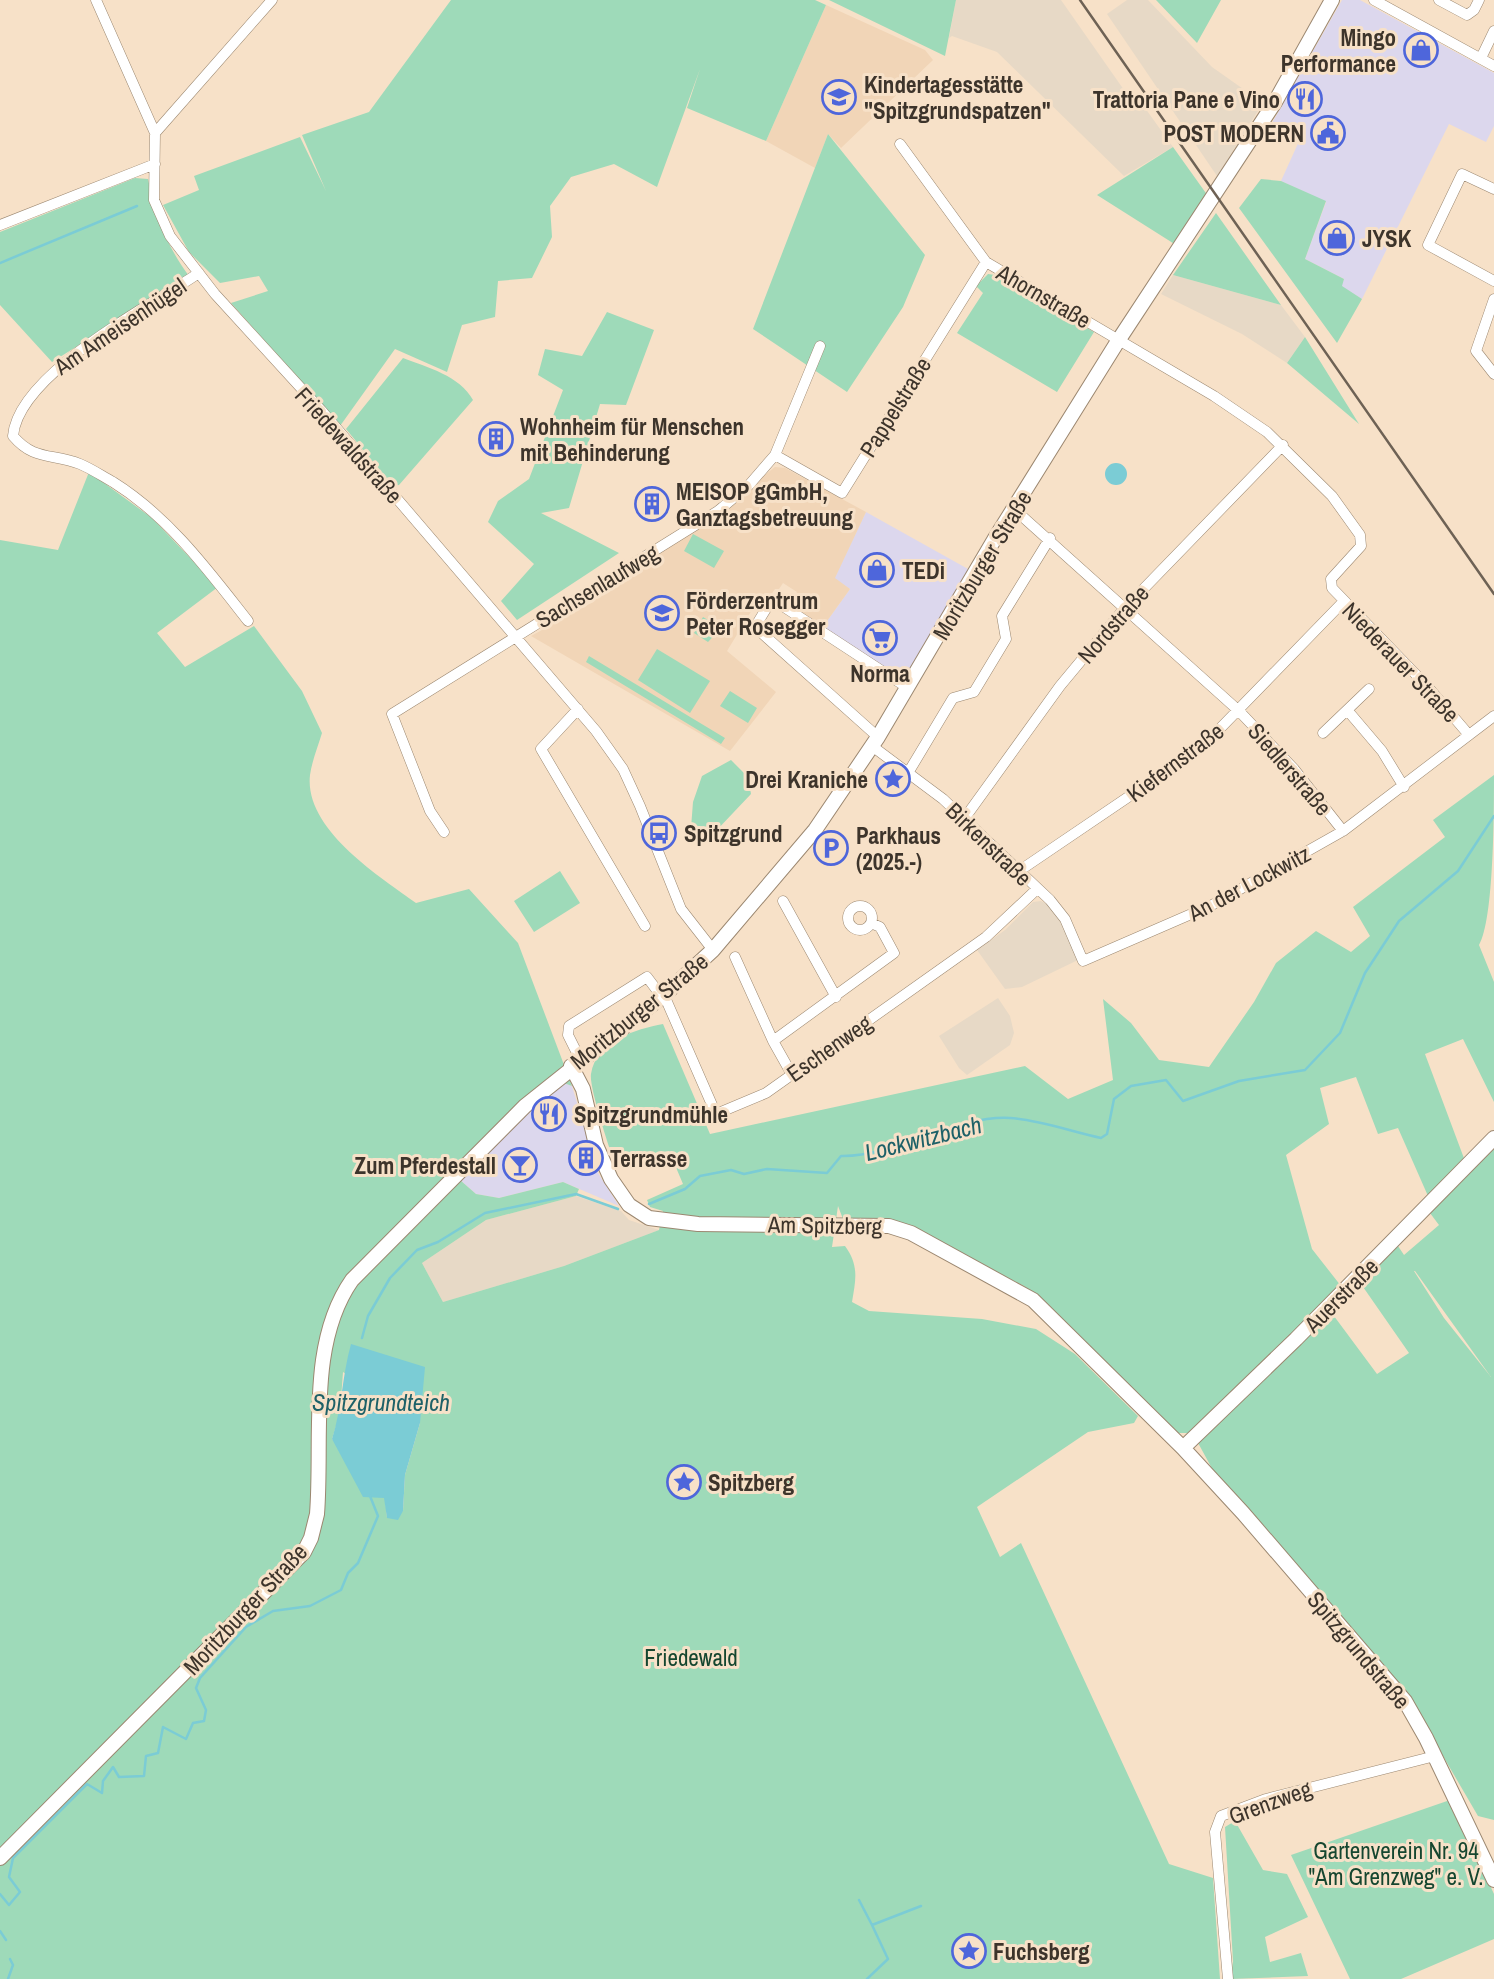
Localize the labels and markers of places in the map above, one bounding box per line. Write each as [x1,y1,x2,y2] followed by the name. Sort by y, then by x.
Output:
[1281,22,1396,79] place label: Mingo Performance
[1402,31,1440,69] shop icon: Mingo Performance
[864,69,1051,126] place label: Kindertagesstätte "Spitzgrundspatzen"
[820,78,858,116] school or university icon: Kindertagesstätte "Spitzgrundspatzen"
[1286,80,1324,118] restaurant icon: Trattoria Pane e Vino
[1093,84,1280,115] place label: Trattoria Pane e Vino
[1309,114,1347,152] public building icon: POST MODERN
[1164,118,1304,149] place label: POST MODERN
[1318,219,1356,257] shop icon: JYSK
[1362,223,1412,254] place label: JYSK
[520,411,744,468] place label: Wohnheim für Menschen mit Behinderung
[477,420,515,458] building icon: Wohnheim für Menschen mit Behinderung
[676,476,854,533] place label: MEISOP gGmbH, Ganztagsbetreuung
[633,485,671,523] building icon: MEISOP gGmbH, Ganztagsbetreuung
[858,551,896,589] shop icon: TEDi
[902,555,945,586] place label: TEDi
[686,585,826,642] place label: Förderzentrum Peter Rosegger
[643,594,681,632] school or university icon: Förderzentrum Peter Rosegger
[861,619,899,657] supermarket icon: Norma
[850,658,910,689] place label: Norma
[874,760,912,798] place icon: Drei Kraniche
[745,764,868,795] place label: Drei Kraniche
[640,814,678,852] bus stop icon: Spitzgrund
[684,818,783,849] place label: Spitzgrund
[856,820,941,877] place label: Parkhaus (2025.-)
[812,829,850,867] parking icon: Parkhaus (2025.-)
[530,1095,568,1133] restaurant icon: Spitzgrundmühle
[574,1099,728,1130] place label: Spitzgrundmühle
[567,1139,605,1177] building icon: Terrasse
[610,1143,687,1174] place label: Terrasse
[501,1146,539,1184] bar icon: Zum Pferdestall
[355,1150,496,1181] place label: Zum Pferdestall
[665,1463,703,1501] place icon: Spitzberg
[708,1467,794,1498] place label: Spitzberg
[950,1932,988,1970] place icon: Fuchsberg
[993,1936,1090,1967] place label: Fuchsberg

